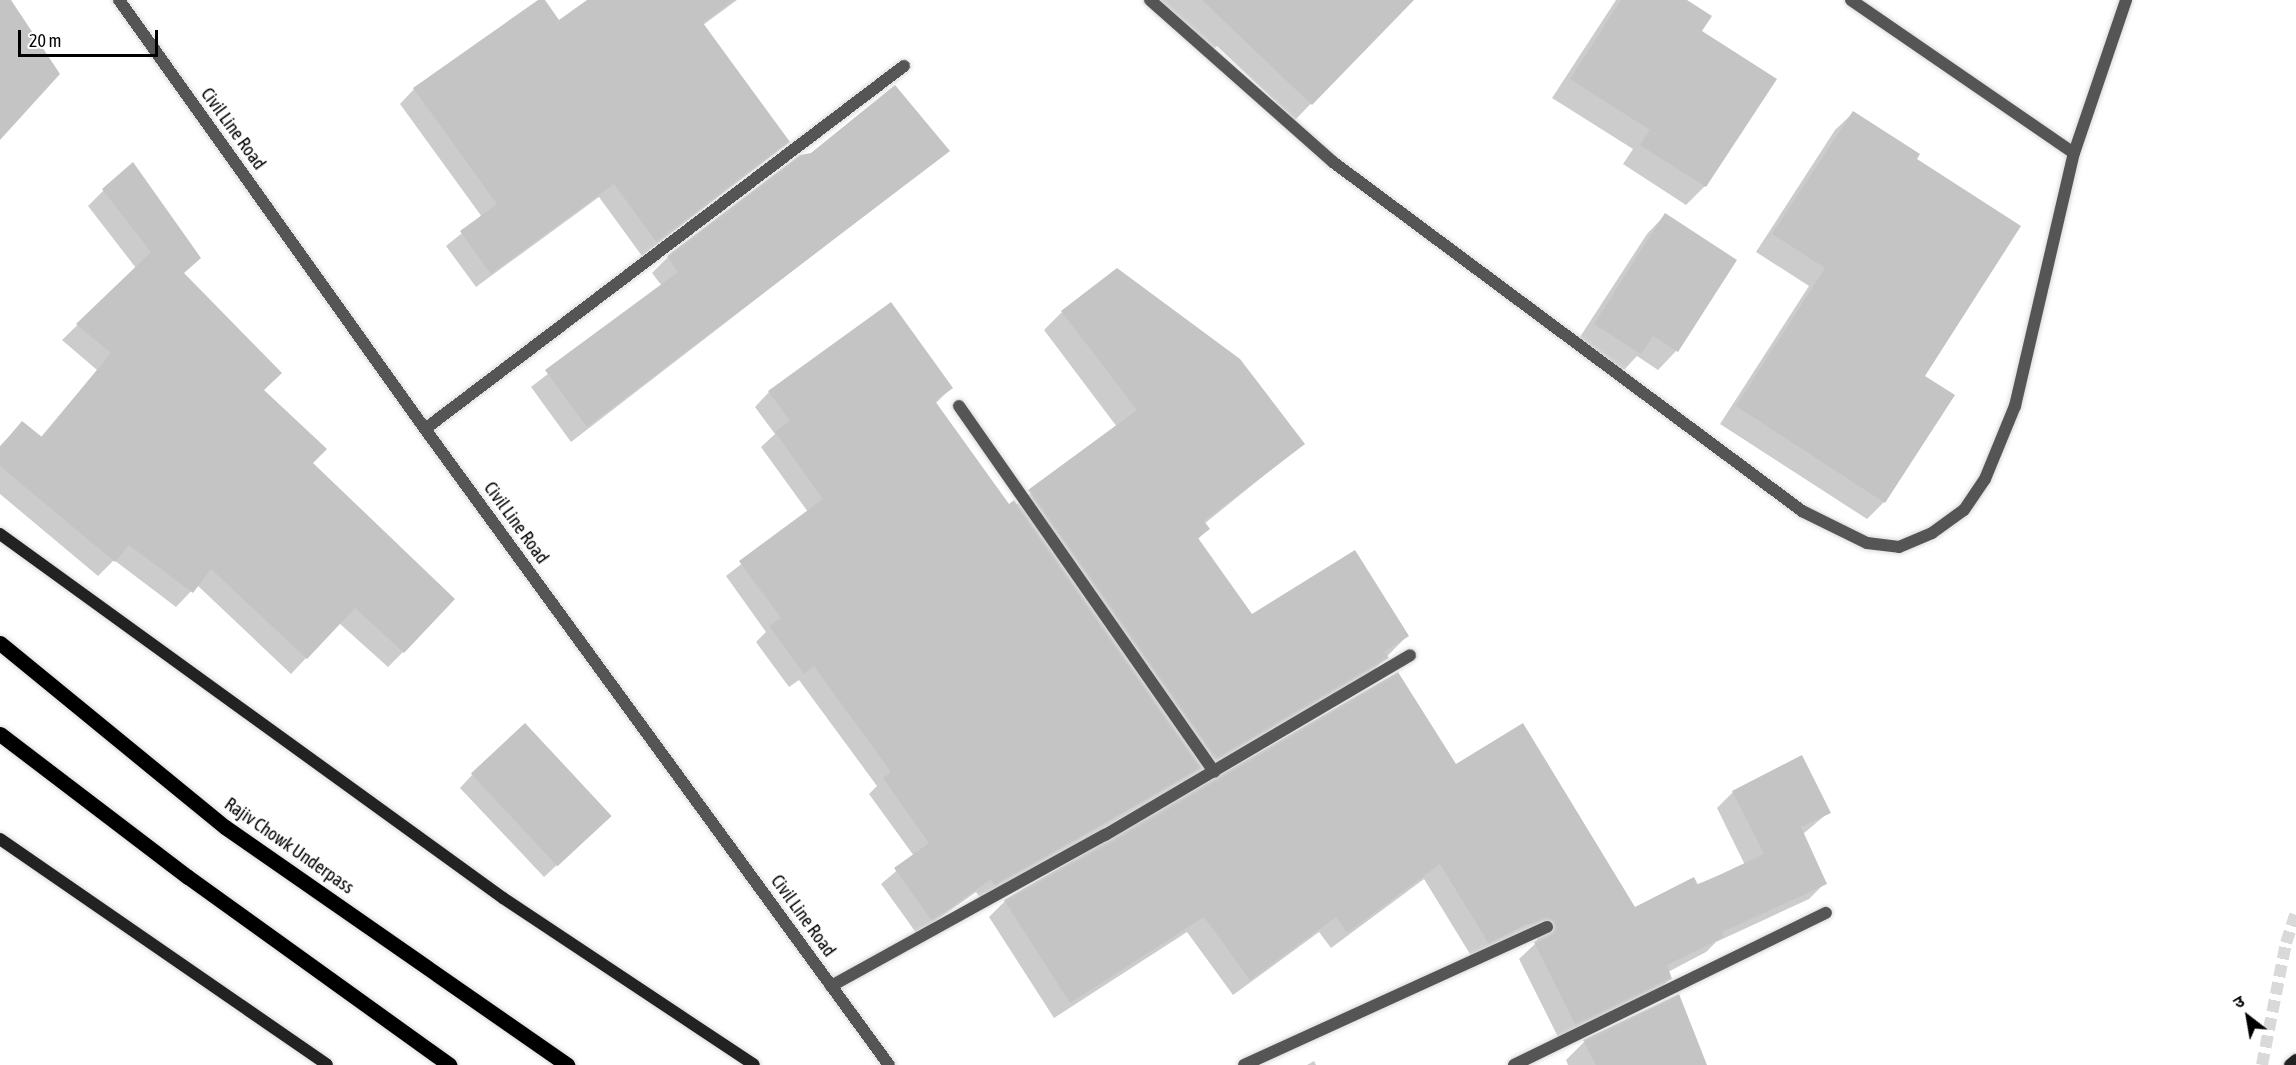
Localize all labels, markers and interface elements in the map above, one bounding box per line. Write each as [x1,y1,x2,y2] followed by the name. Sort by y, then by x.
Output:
[21,18,160,56] scale bar
[29,30,61,51] text: 20 m
[196,84,270,174] street label: Civil Line Road
[479,478,553,568] street label: Civil Line Road
[220,793,358,899] street label: Rajiv Chowk Underpass
[766,871,840,961] street label: Civil Line Road
[2218,987,2278,1047] north arrow
[2230,991,2247,1012] text: उ

